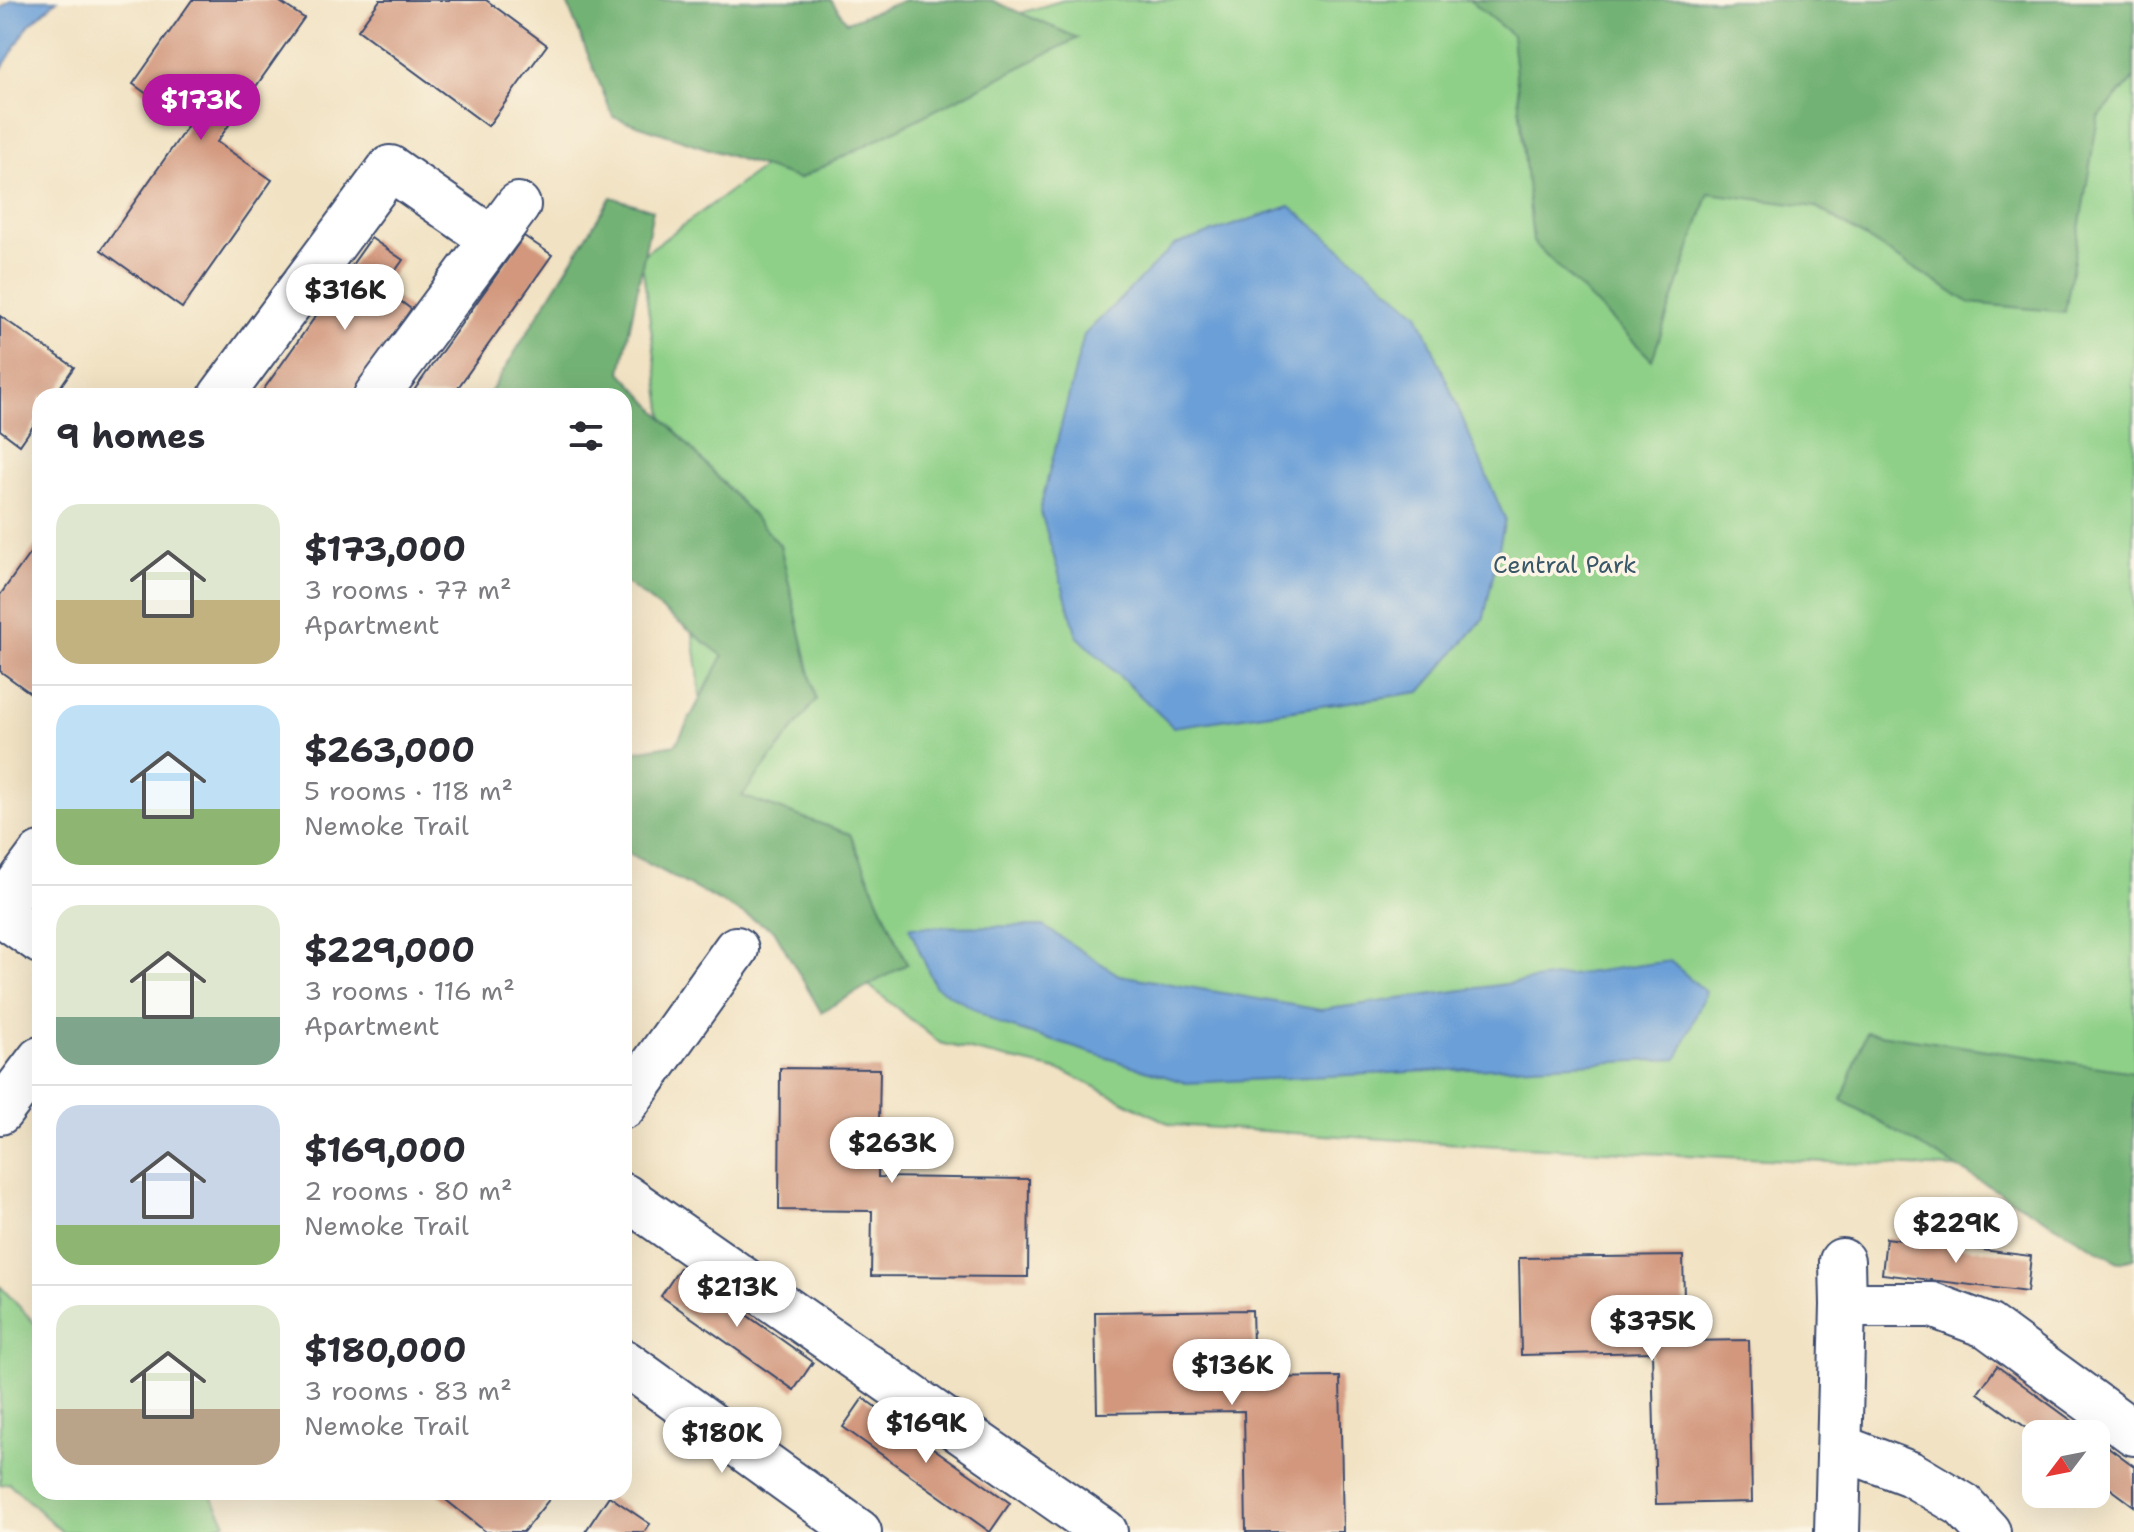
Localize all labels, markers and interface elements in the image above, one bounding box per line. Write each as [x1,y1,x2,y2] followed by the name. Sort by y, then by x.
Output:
[145,74,257,142] pin: $173K
[160,82,242,117] text: $173K
[289,264,401,332] pin: $316K
[304,272,386,307] text: $316K
[56,413,205,459] text: 9 homes
[564,414,608,458] icon: filters
[304,526,466,572] text: $173,000
[120,536,216,632] icon: home
[1493,549,1637,581] park label: Central Park
[304,572,512,607] text: 3 rooms · 77 m²
[304,607,440,642] text: Apartment
[304,727,475,773] text: $263,000
[120,737,216,833] icon: home
[304,773,513,808] text: 5 rooms · 118 m²
[304,808,469,843] text: Nemoke Trail
[304,927,475,973] text: $229,000
[120,937,216,1033] icon: home
[304,973,515,1008] text: 3 rooms · 116 m²
[304,1008,440,1043] text: Apartment
[836,1117,948,1185] pin: $263K
[848,1125,936,1160] text: $263K
[304,1127,466,1173] text: $169,000
[120,1137,216,1233] icon: home
[304,1173,513,1208] text: 2 rooms · 80 m²
[1900,1197,2012,1265] pin: $229K
[1912,1205,2000,1240] text: $229K
[304,1208,469,1243] text: Nemoke Trail
[681,1261,793,1329] pin: $213K
[696,1269,778,1304] text: $213K
[1596,1295,1708,1363] pin: $375K
[1609,1303,1695,1338] text: $375K
[304,1327,467,1373] text: $180,000
[120,1337,216,1433] icon: home
[1176,1339,1288,1407] pin: $136K
[1191,1347,1273,1382] text: $136K
[304,1373,512,1408] text: 3 rooms · 83 m²
[870,1397,982,1465] pin: $169K
[885,1405,967,1440] text: $169K
[666,1407,778,1475] pin: $180K
[304,1408,469,1443] text: Nemoke Trail
[681,1415,763,1450] text: $180K
[2022,1420,2110,1508] north arrow
[2022,1420,2110,1508] map controls

